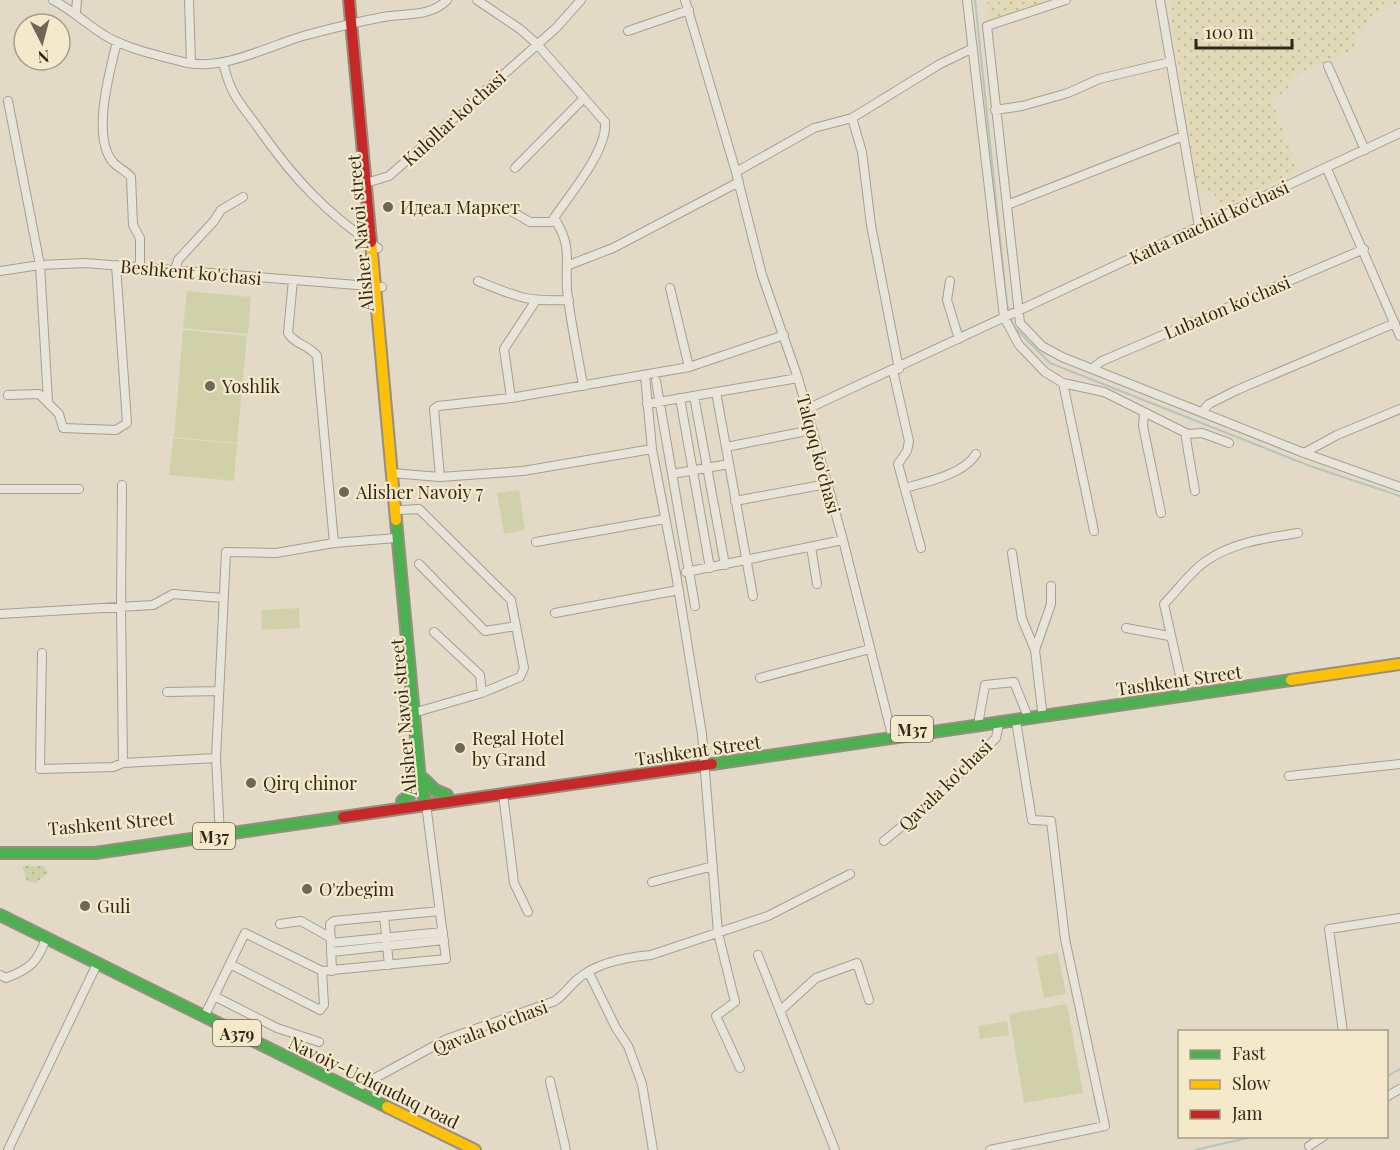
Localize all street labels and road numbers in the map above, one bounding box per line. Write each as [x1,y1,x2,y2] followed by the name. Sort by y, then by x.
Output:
[397,65,511,171] street label: Kulollar ko'chasi
[341,153,379,314] street label: Alisher Navoi street
[1125,174,1293,270] street label: Katta machid ko'chasi
[119,254,263,290] street label: Beshkent ko'chasi
[1160,270,1294,344] street label: Lubaton ko'chasi
[792,392,846,516] street label: Talqoq ko'chasi
[384,637,422,798] street label: Alisher Navoi street
[1115,659,1244,701] street label: Tashkent Street
[891,716,933,742] road number: M37
[634,729,763,771] street label: Tashkent Street
[893,734,997,836] street label: Qavala ko'chasi
[47,805,176,840] street label: Tashkent Street
[193,823,235,849] road number: M37
[429,994,551,1060] street label: Qavala ko'chasi
[213,1020,261,1046] road number: A379
[285,1030,464,1134] street label: Navoiy-Uchquduq road

